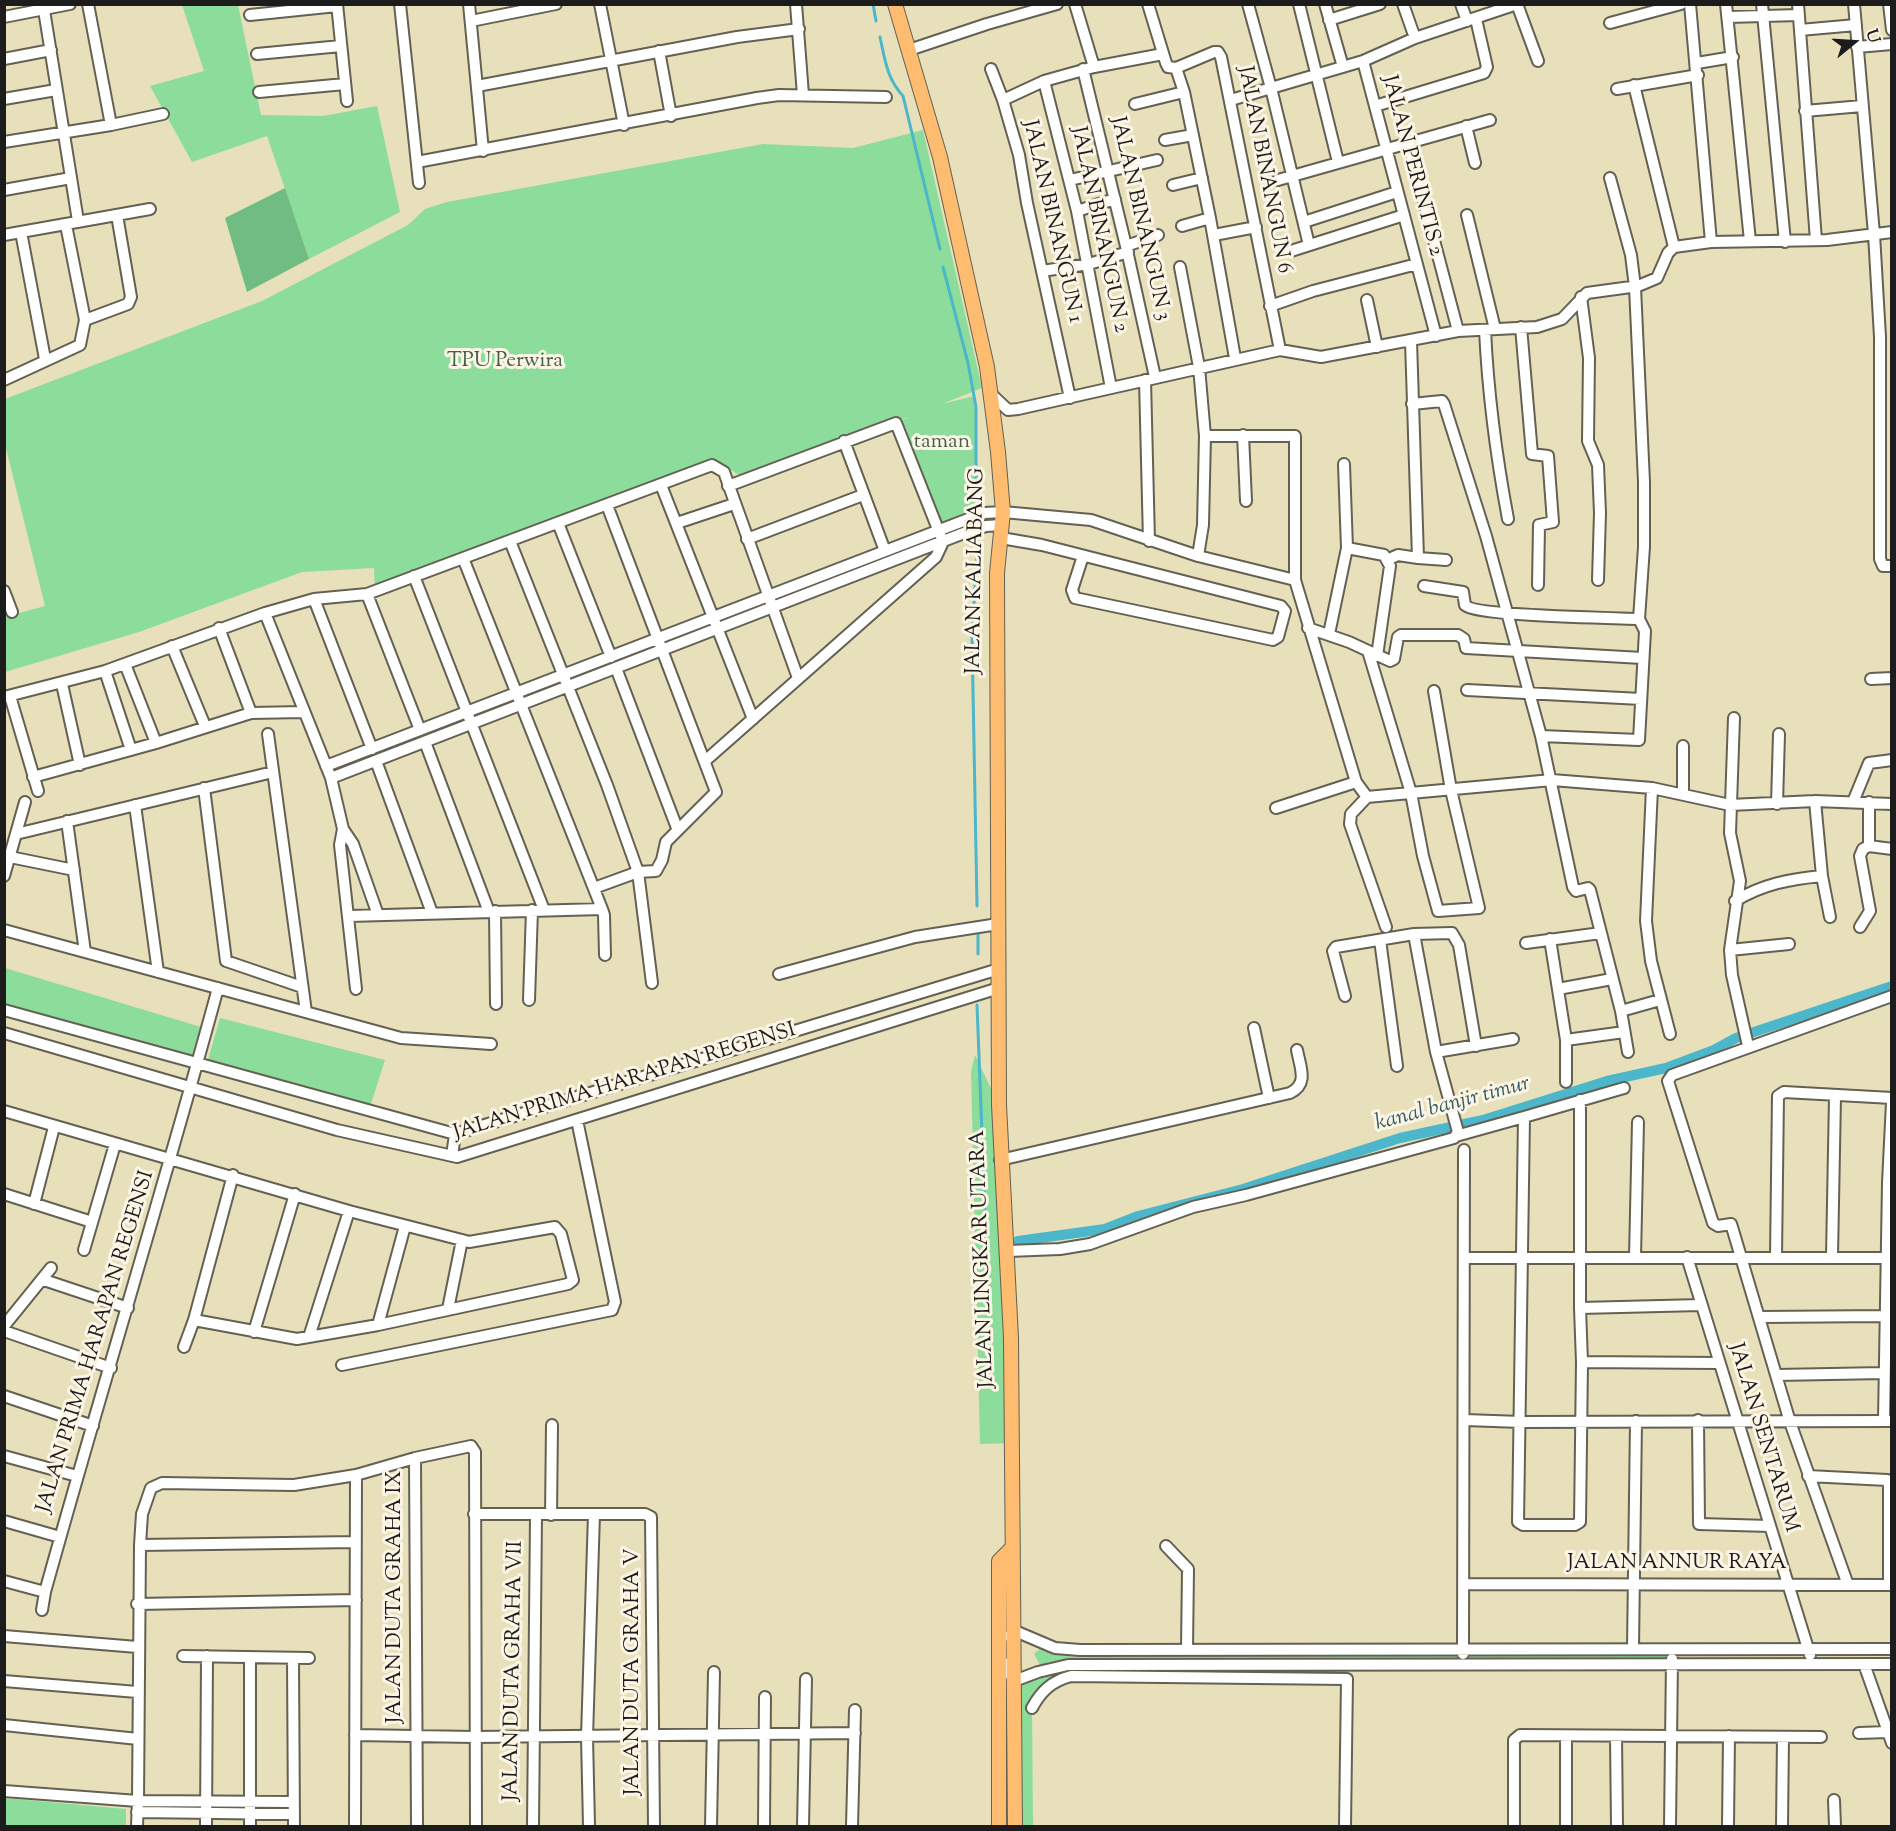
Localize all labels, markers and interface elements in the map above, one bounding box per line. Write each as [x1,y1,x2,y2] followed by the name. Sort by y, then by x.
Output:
[1824,12,1884,72] north arrow
[1859,27,1885,46] text: U
[1231,64,1295,276] street label: JALAN BINANGUN 6
[1375,73,1447,259] street label: JALAN PERINTIS 2
[1103,115,1175,323] street label: JALAN BINANGUN 3
[1015,118,1087,326] street label: JALAN BINANGUN 1
[1064,125,1132,335] street label: JALAN BINANGUN 2
[447,349,563,375] park label: TPU Perwira
[914,430,970,456] park label: taman
[963,468,991,674] street label: JALAN KALIABANG
[451,1019,799,1147] street label: JALAN PRIMA HARAPAN REGENSI
[1373,1072,1533,1138] water label: kanal banjir timur
[967,1129,1001,1389] street label: JALAN LINGKAR UTARA
[33,1168,161,1516] street label: JALAN PRIMA HARAPAN REGENSI
[1721,1340,1803,1536] street label: JALAN SENTARUM
[383,1471,409,1723] street label: JALAN DUTA GRAHA IX
[500,1541,530,1801] street label: JALAN DUTA GRAHA VII
[621,1549,647,1795] street label: JALAN DUTA GRAHA V
[1567,1551,1787,1577] street label: JALAN ANNUR RAYA

